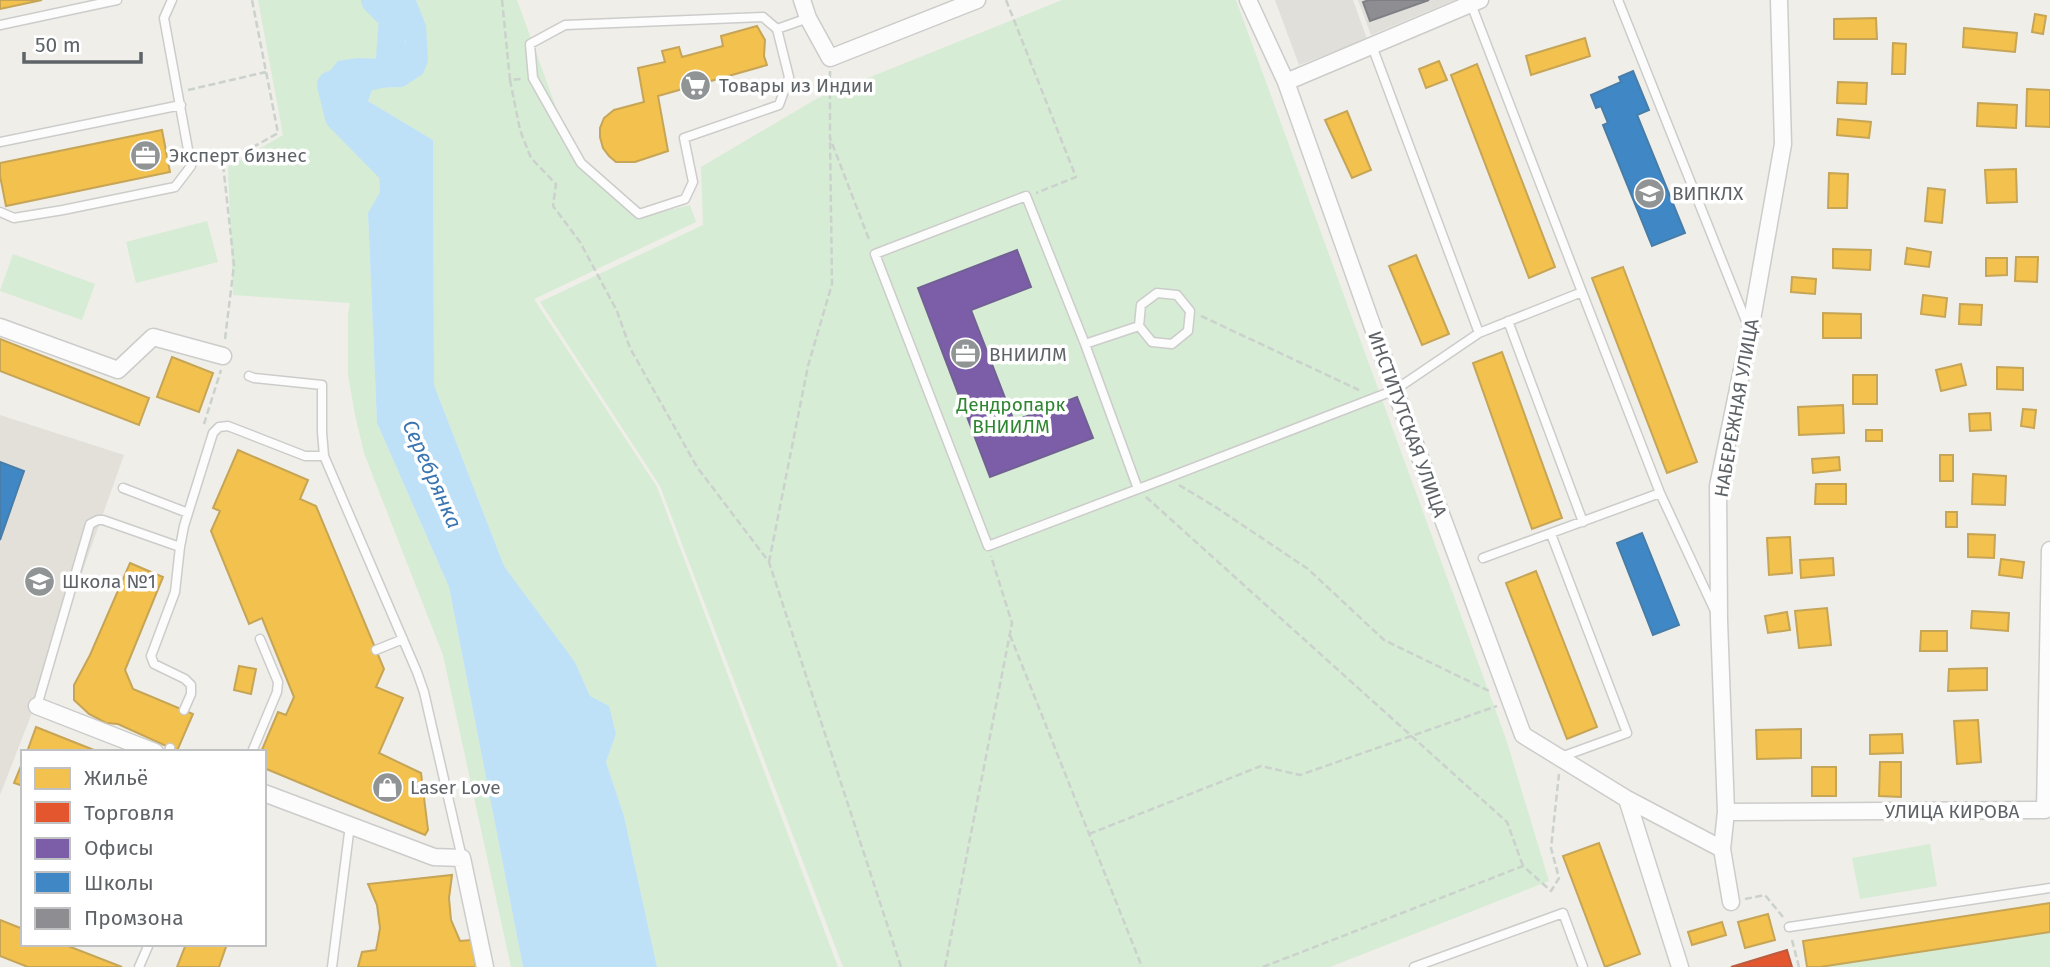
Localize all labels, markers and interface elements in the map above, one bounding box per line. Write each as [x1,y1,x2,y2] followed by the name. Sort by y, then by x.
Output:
[24,21,142,65] scale bar
[35,32,81,58] text: 50 m
[679,68,713,102] supermarket icon: Товары из Индии
[719,74,874,97] place label: Товары из Индии
[129,138,163,172] office icon: Эксперт бизнес
[169,144,307,167] place label: Эксперт бизнес
[1632,176,1666,210] school or university icon: ВИПКЛХ
[1672,182,1744,205] place label: ВИПКЛХ
[1709,317,1764,499] street label: НАБЕРЕЖНАЯ УЛИЦА
[1363,328,1452,521] street label: ИНСТИТУТСКАЯ УЛИЦА
[949,337,983,371] office icon: ВНИИЛМ
[989,343,1067,366] place label: ВНИИЛМ
[956,393,1066,438] park label: Дендропарк ВНИИЛМ
[397,416,467,532] water label: Серебрянка
[22,564,56,598] school or university icon: Школа №1
[62,570,156,593] place label: Школа №1
[21,750,266,946] legend
[84,765,148,791] text: Жильё
[370,770,404,804] shop icon: Laser Love
[410,776,501,799] place label: Laser Love
[84,800,175,826] text: Торговля
[1885,800,2019,823] street label: УЛИЦА КИРОВА
[84,835,154,861] text: Офисы
[84,870,154,896] text: Школы
[84,905,184,931] text: Промзона

